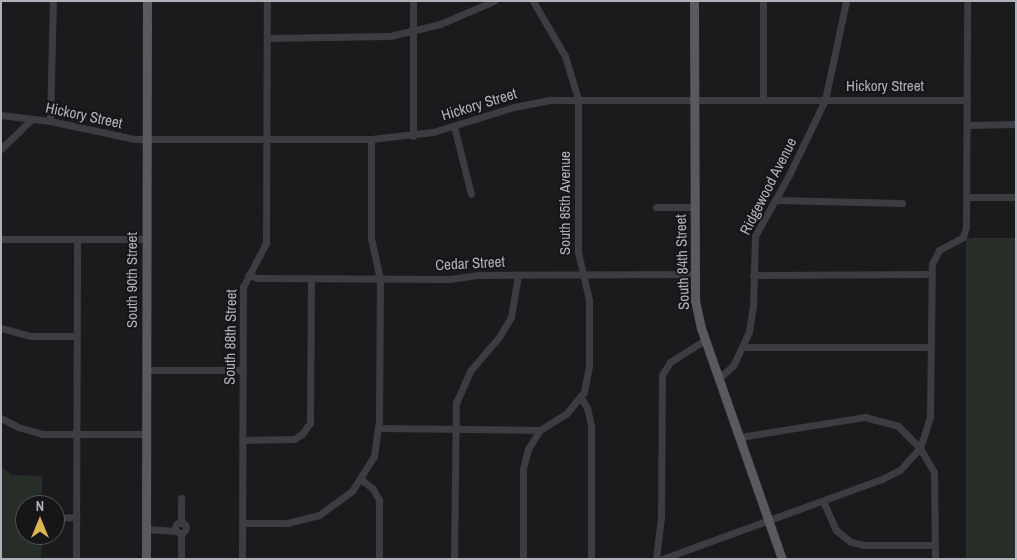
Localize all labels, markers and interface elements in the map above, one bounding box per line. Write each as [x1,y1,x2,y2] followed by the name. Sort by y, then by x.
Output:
[846,77,924,95] street label: Hickory Street
[439,84,519,124] street label: Hickory Street
[44,98,124,132] street label: Hickory Street
[736,134,800,238] street label: Ridgewood Avenue
[556,151,574,255] street label: South 85th Avenue
[671,214,693,310] street label: South 84th Street
[123,232,141,328] street label: South 90th Street
[435,252,505,274] street label: Cedar Street
[220,289,240,385] street label: South 88th Street
[15,495,65,545] north arrow
[36,497,44,515] text: N

